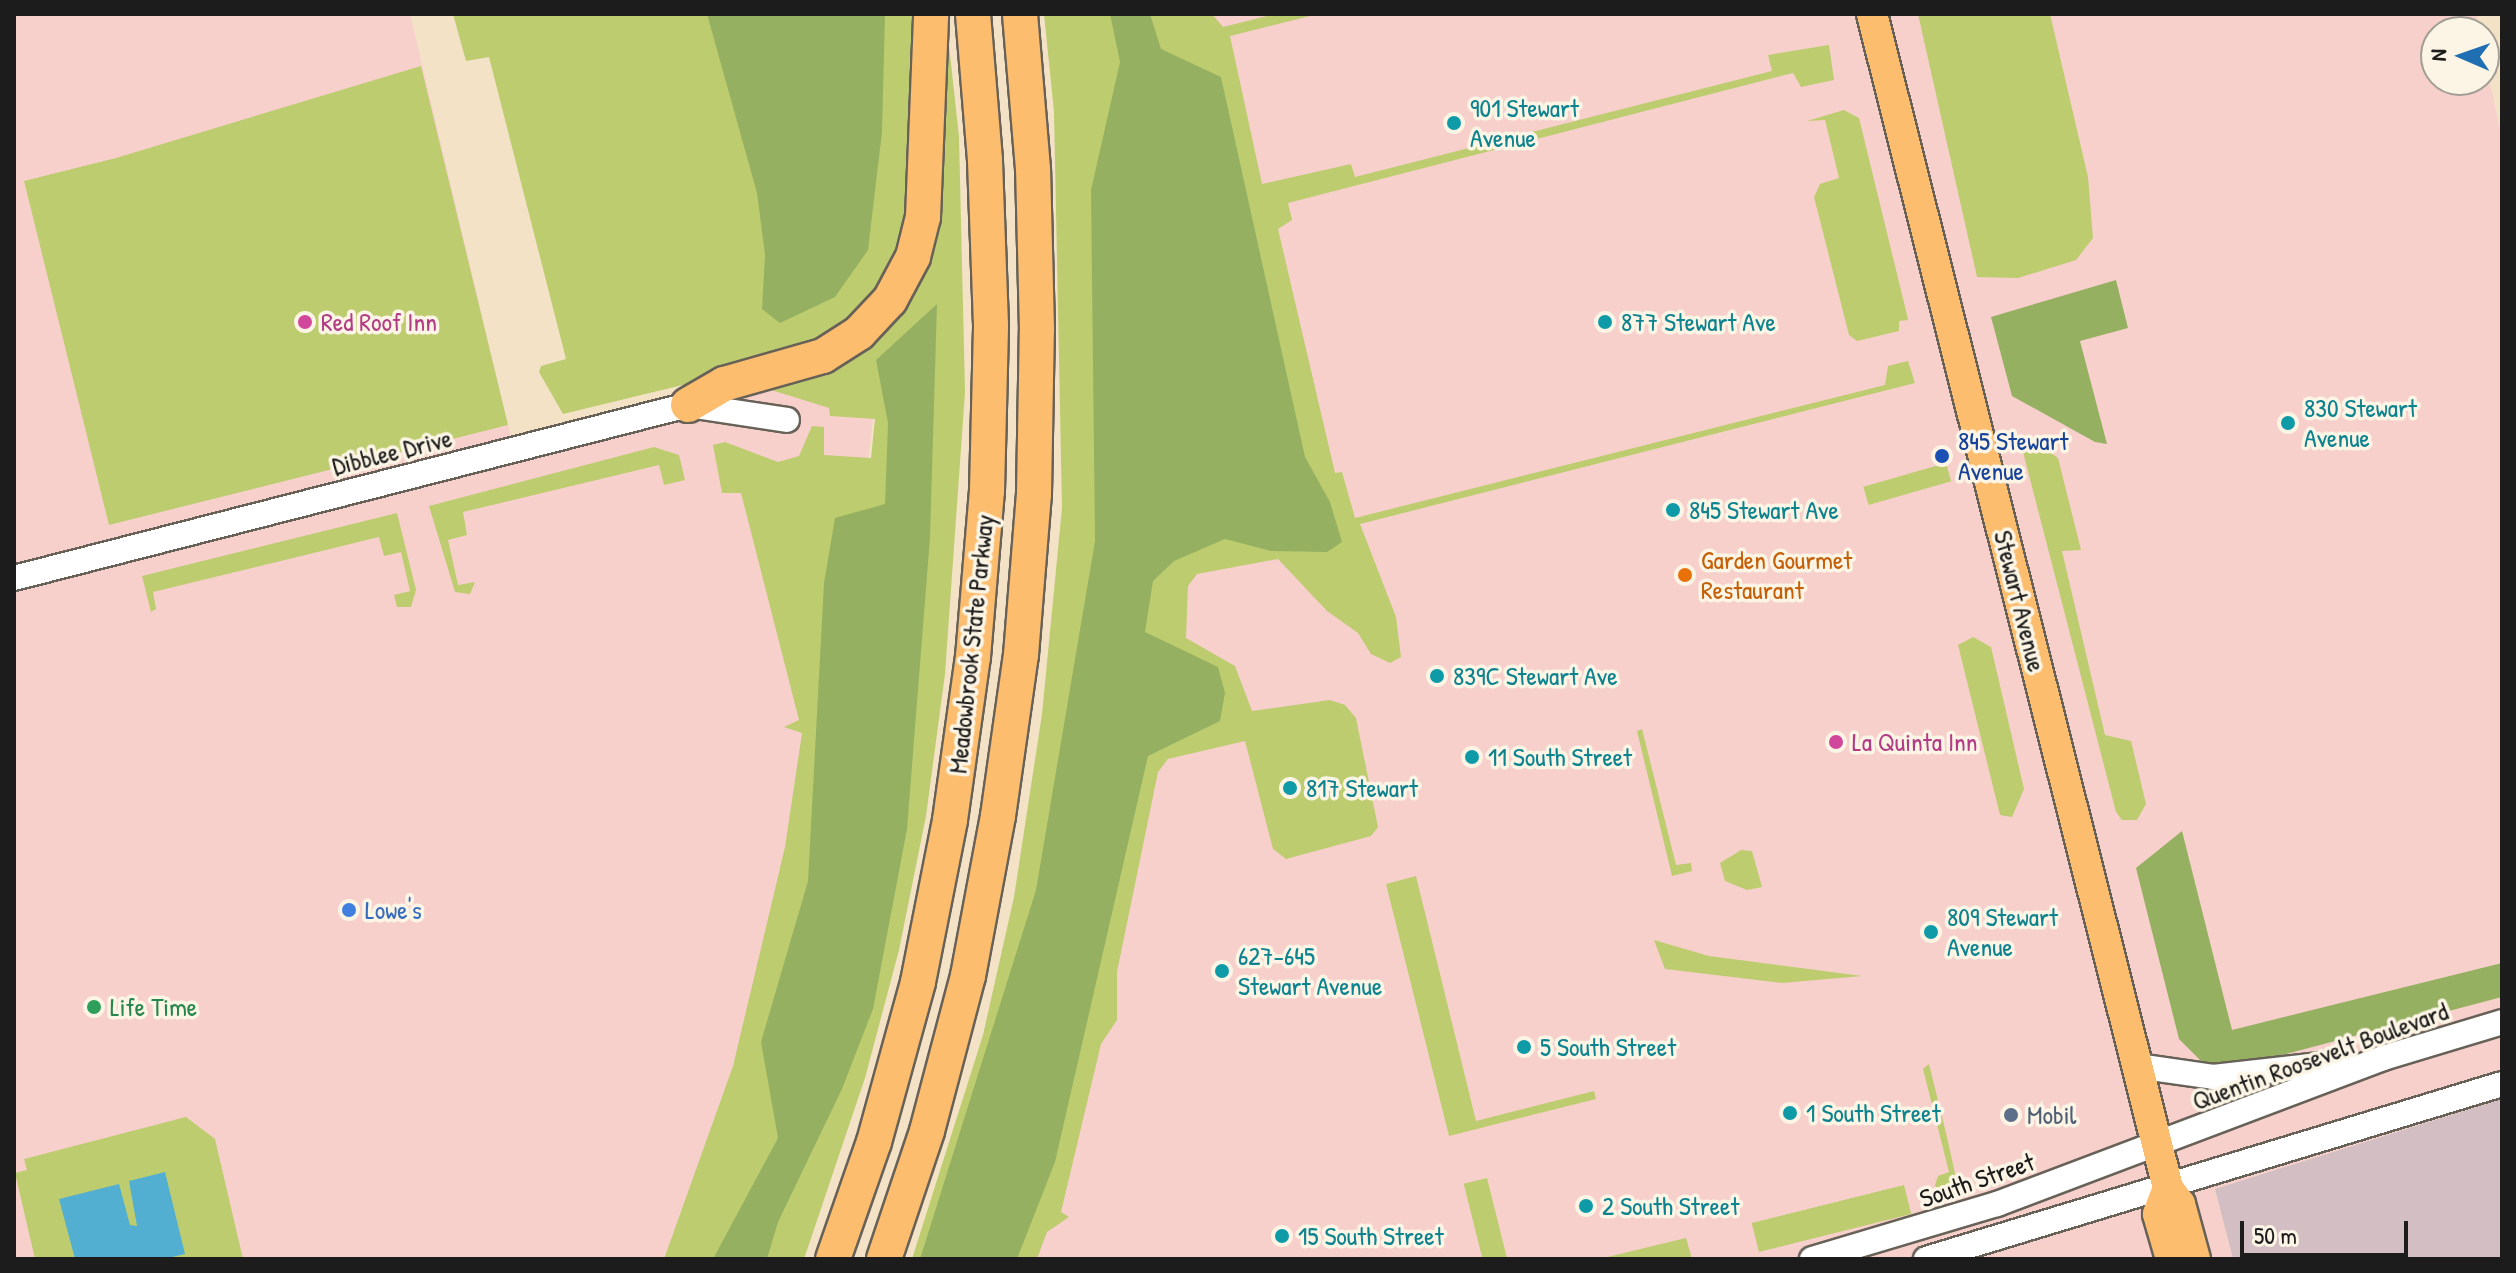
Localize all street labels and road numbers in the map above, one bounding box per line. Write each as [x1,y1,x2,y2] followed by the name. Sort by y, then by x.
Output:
[329,422,455,482] street label: Dibblee Drive
[942,513,1000,775] street label: Meadowbrook State Parkway
[1987,527,2053,675] street label: Stewart Avenue
[2188,995,2452,1117] street label: Quentin Roosevelt Boulevard
[1916,1146,2038,1214] street label: South Street

